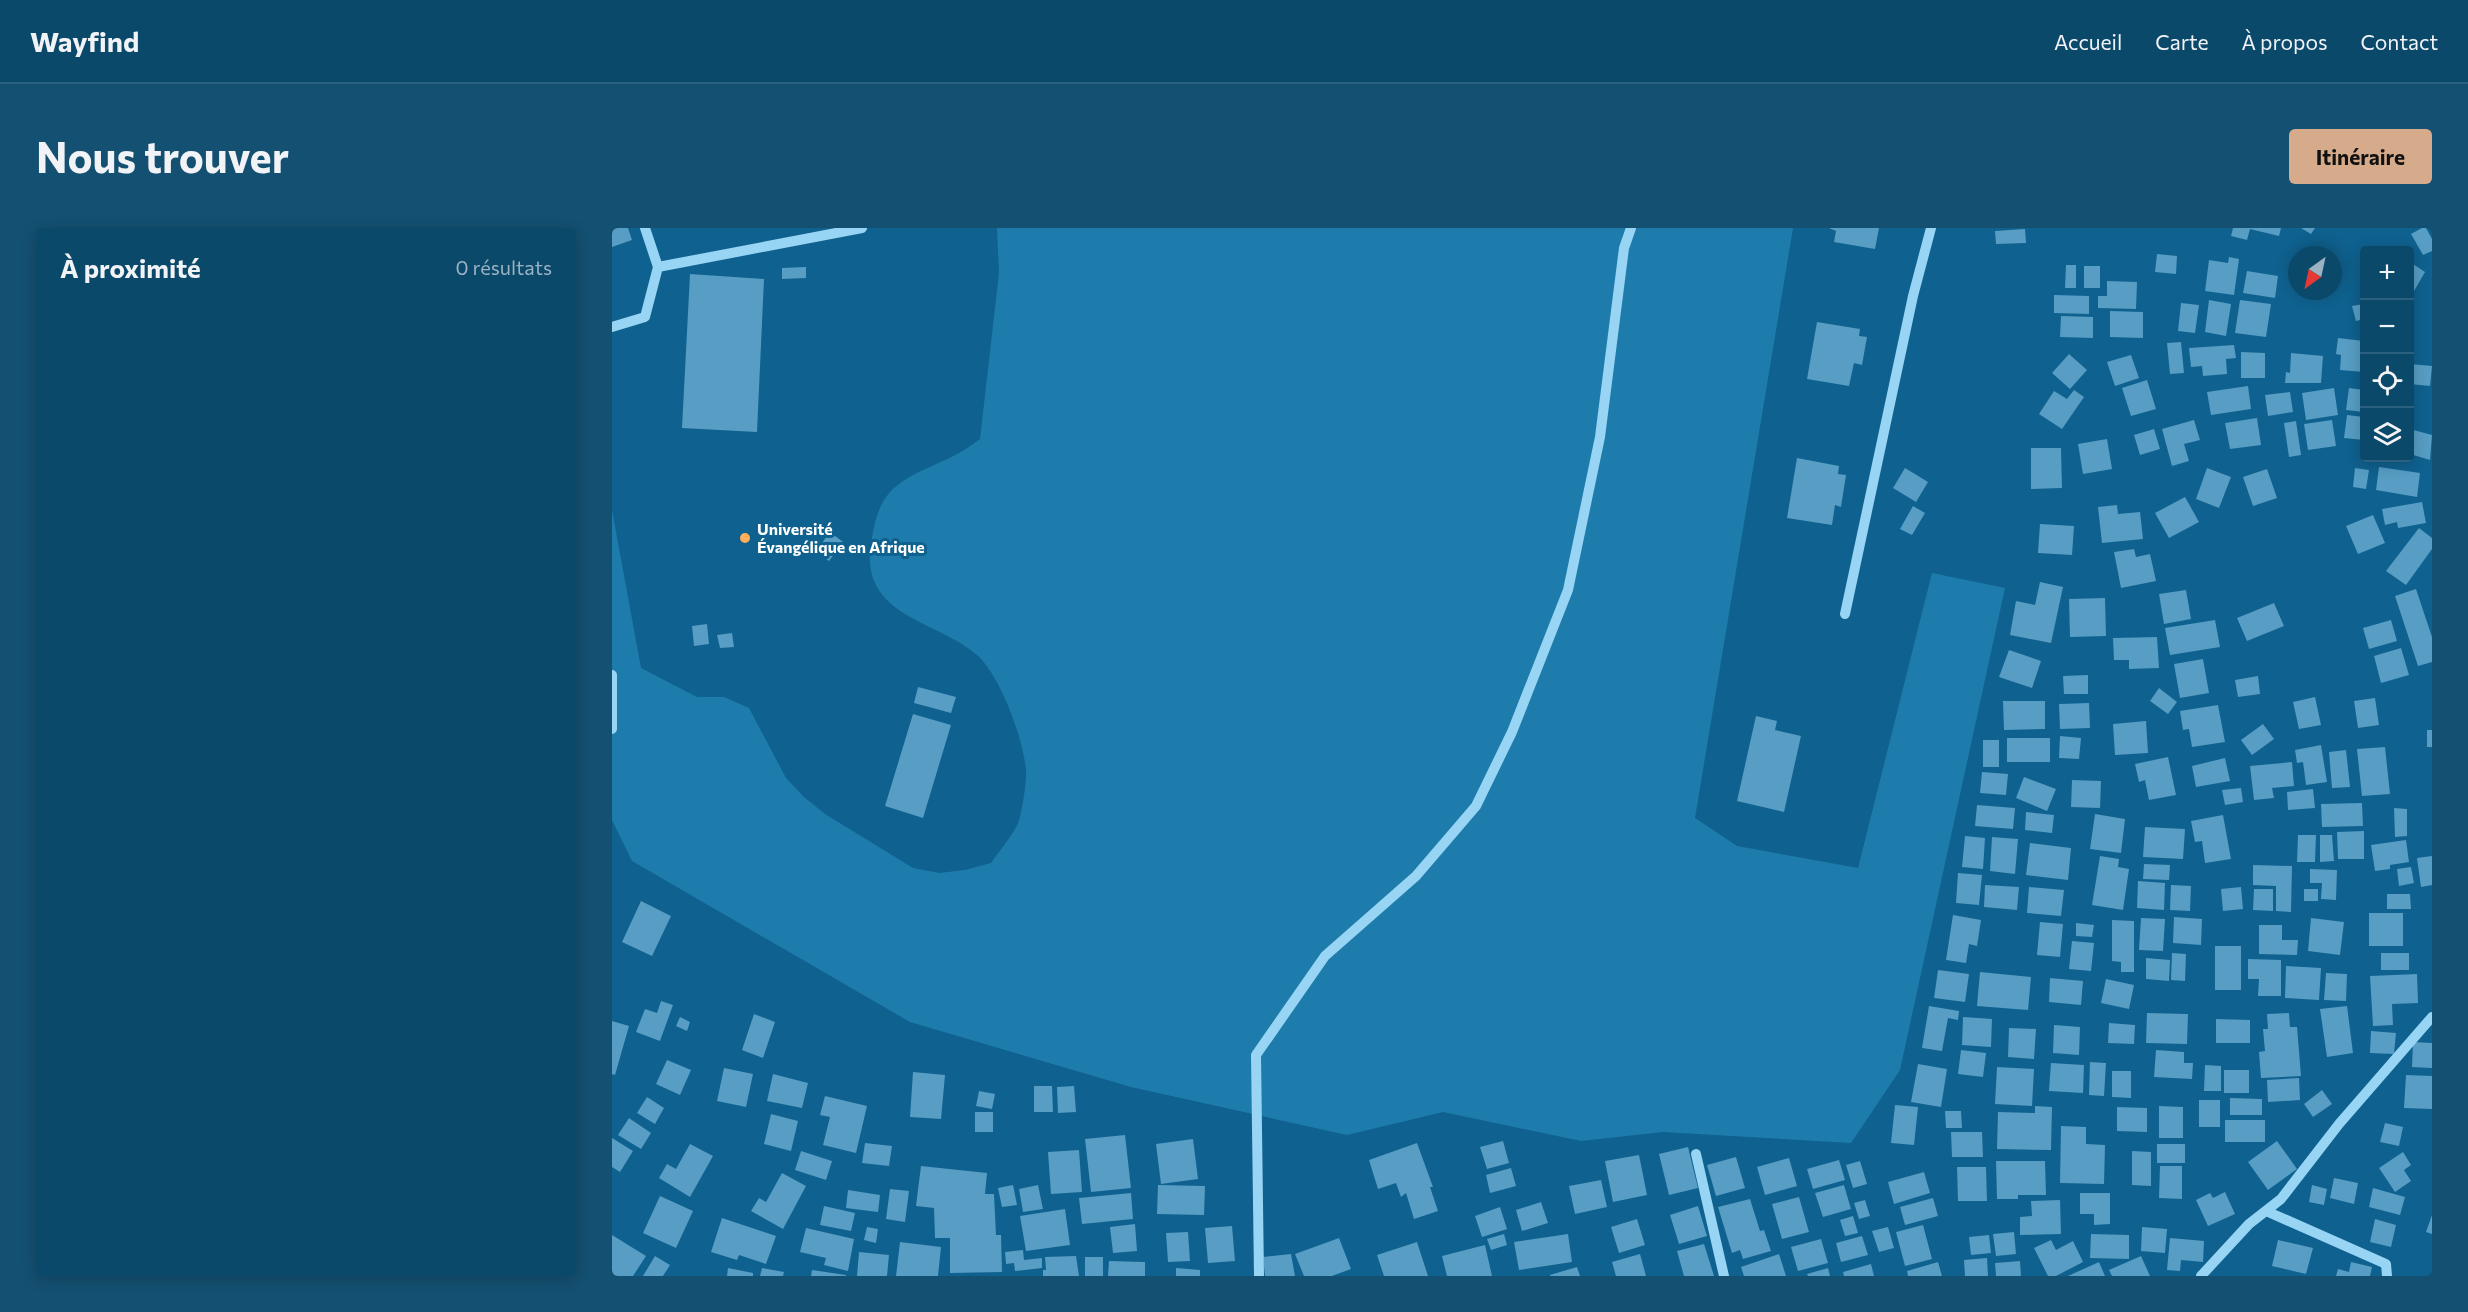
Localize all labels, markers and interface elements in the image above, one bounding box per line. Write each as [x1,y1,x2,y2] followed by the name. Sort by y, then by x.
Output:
[30,24,139,58] text: Wayfind
[2054,29,2122,54] text: Accueil
[2155,29,2209,54] text: Carte
[2242,29,2327,54] text: À propos
[2360,29,2438,54] text: Contact
[2289,129,2432,184] button: Itinéraire
[36,130,289,182] text: Nous trouver
[2288,246,2342,300] north arrow
[2360,246,2414,462] map controls
[2360,246,2414,300] button: +
[60,252,201,283] text: À proximité
[456,255,552,279] text: 0 résultats
[2360,300,2414,354] button: −
[2360,354,2414,408] button: locate
[2360,408,2414,462] button: layers
[757,519,925,556] place label: Université Évangélique en Afrique
[738,531,752,545] marker: Université Évangélique en Afrique

